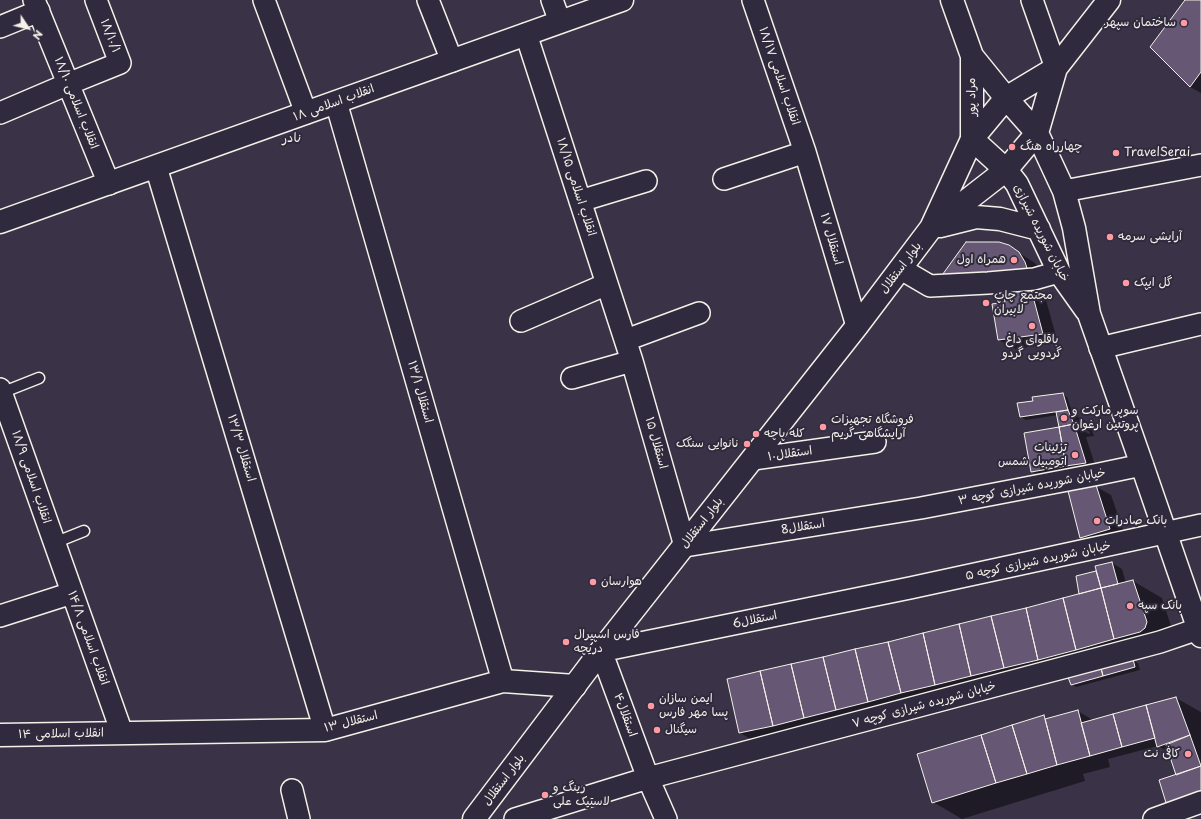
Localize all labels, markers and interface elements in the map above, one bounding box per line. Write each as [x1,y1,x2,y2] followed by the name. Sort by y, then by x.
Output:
[8,8,48,48] north arrow
[1105,16,1176,30] place label: ساختمان سپهر
[97,17,123,55] street label: ۱۸/۱۰/۱
[1179,18,1189,28] marker: ساختمان سپهر
[755,25,803,127] street label: ۱۸/۱۷ انقلاب اسلامی
[29,27,48,44] text: N
[51,55,101,151] street label: ۱۸/۱۰ انقلاب اسلامی
[964,78,980,116] street label: مراد پور
[292,82,376,124] street label: ۱۸ انقلاب اسلامی
[282,130,302,146] district label: نادر
[553,136,599,238] street label: ۱۸/۱۵ انقلاب اسلامی
[1020,140,1082,154] place label: چهارراه هنگ
[1007,142,1017,152] marker: چهارراه هنگ
[1124,146,1190,160] place label: TravelSerai
[1111,148,1121,158] marker: TravelSerai
[1010,182,1072,284] street label: خیابان شوریده شیرازی
[817,211,845,267] street label: ۱۷ استقلال
[1118,230,1182,244] place label: آرایشی سرمه
[1105,232,1115,242] marker: آرایشی سرمه
[877,239,925,297] street label: بلوار استقلال
[957,253,1006,267] place label: همراه اول
[1009,255,1019,265] marker: همراه اول
[1134,276,1172,290] place label: گل ایپک
[1121,278,1131,288] marker: گل ایپک
[994,289,1053,317] place label: مجتمع چاپ لابيران
[981,298,991,308] marker: مجتمع چاپ لابيران
[1027,321,1037,331] marker: باقلوای داغ گردویی گردو
[1002,333,1062,361] place label: باقلوای داغ گردویی گردو
[404,359,436,425] street label: ۱۳/۱ استقلال
[1072,404,1139,432] place label: سوپر مارکت و پروتئین ارغوان
[224,413,258,483] street label: ۱۳/۳ استقلال
[831,413,914,441] place label: فروشگاه تجهیزات آرایشگاهی گریم
[1059,413,1069,423] marker: سوپر مارکت و پروتئین ارغوان
[642,415,670,471] street label: ۱۵ استقلال
[818,422,828,432] marker: فروشگاه تجهیزات آرایشگاهی گریم
[764,427,805,441] place label: کله پاچه
[8,428,54,526] street label: ۱۸/۹ انقلاب اسلامی
[751,429,761,439] marker: کله پاچه
[676,437,739,451] place label: نانوایی سنگک
[742,439,752,449] marker: نانوایی سنگک
[998,441,1067,469] place label: تزئینات اتومبیل شمس
[767,444,813,464] street label: استقلال۱۰
[1070,450,1080,460] marker: تزئینات اتومبیل شمس
[957,466,1107,508] street label: خیابان شوریده شیرازی کوچه ۳
[678,495,726,551] street label: بلوار استقلال
[1105,514,1167,528] place label: بانک صادرات
[780,516,826,538] street label: استقلال8
[1092,516,1102,526] marker: بانک صادرات
[964,539,1112,583] street label: خیابان شوریده شیرازی کوچه ۵
[601,575,642,589] place label: هوارسان
[588,577,598,587] marker: هوارسان
[64,589,112,687] street label: ۱۴/۸ انقلاب اسلامی
[1138,599,1182,613] place label: بانک سپه
[1125,601,1135,611] marker: بانک سپه
[731,608,779,632] street label: استقلال6
[574,628,640,656] place label: فارس اسپیرال دریچه
[561,637,571,647] marker: فارس اسپیرال دریچه
[850,679,998,731] street label: خیابان شوریده شیرازی کوچه ۷
[610,691,640,739] street label: استقلال۴
[659,692,728,720] place label: ایمن سازان پسا مهر فارس
[646,701,656,711] marker: ایمن سازان پسا مهر فارس
[323,708,379,736] street label: ۱۳ استقلال
[665,723,697,737] place label: سیگنال
[652,725,662,735] marker: سیگنال
[18,726,104,742] street label: ۱۴ انقلاب اسلامی
[1144,747,1180,761] place label: کافی نت
[1183,749,1193,759] marker: کافی نت
[480,751,528,809] street label: بلوار استقلال
[553,781,610,809] place label: رینگ و لاستیک علی
[540,790,550,800] marker: رینگ و لاستیک علی

